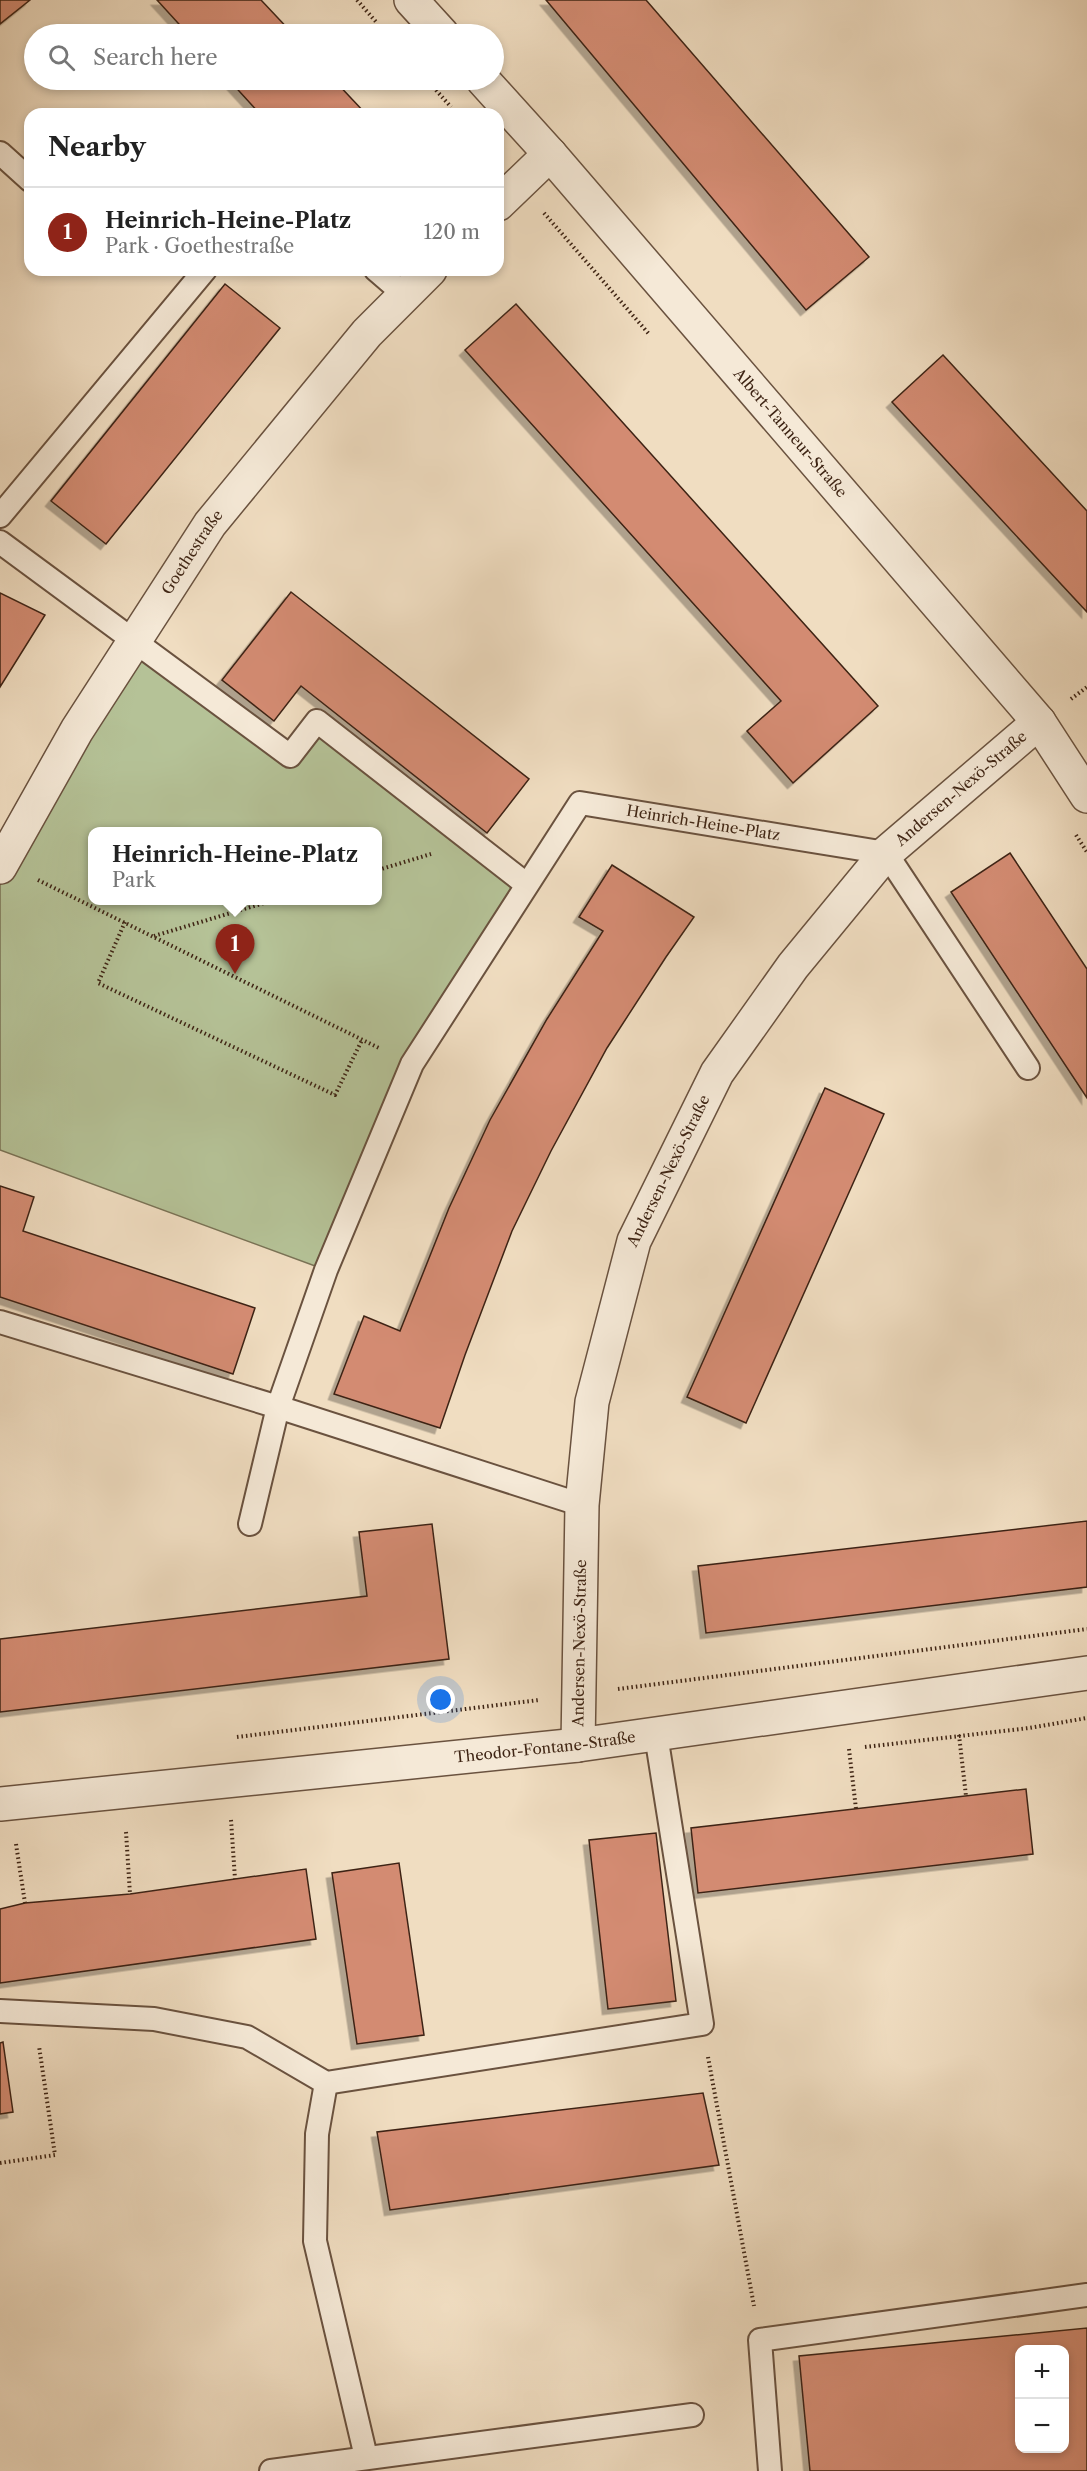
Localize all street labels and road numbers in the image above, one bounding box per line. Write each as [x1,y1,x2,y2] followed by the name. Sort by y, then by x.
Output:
[729,363,851,501] street label: Albert-Tanneur-Straße
[157,506,227,598] street label: Goethestraße
[891,727,1031,850] street label: Andersen-Nexö-Straße
[625,801,782,845] street label: Heinrich-Heine-Platz
[622,1092,714,1251] street label: Andersen-Nexö-Straße
[568,1559,590,1728] street label: Andersen-Nexö-Straße
[454,1727,637,1767] street label: Theodor-Fontane-Straße

